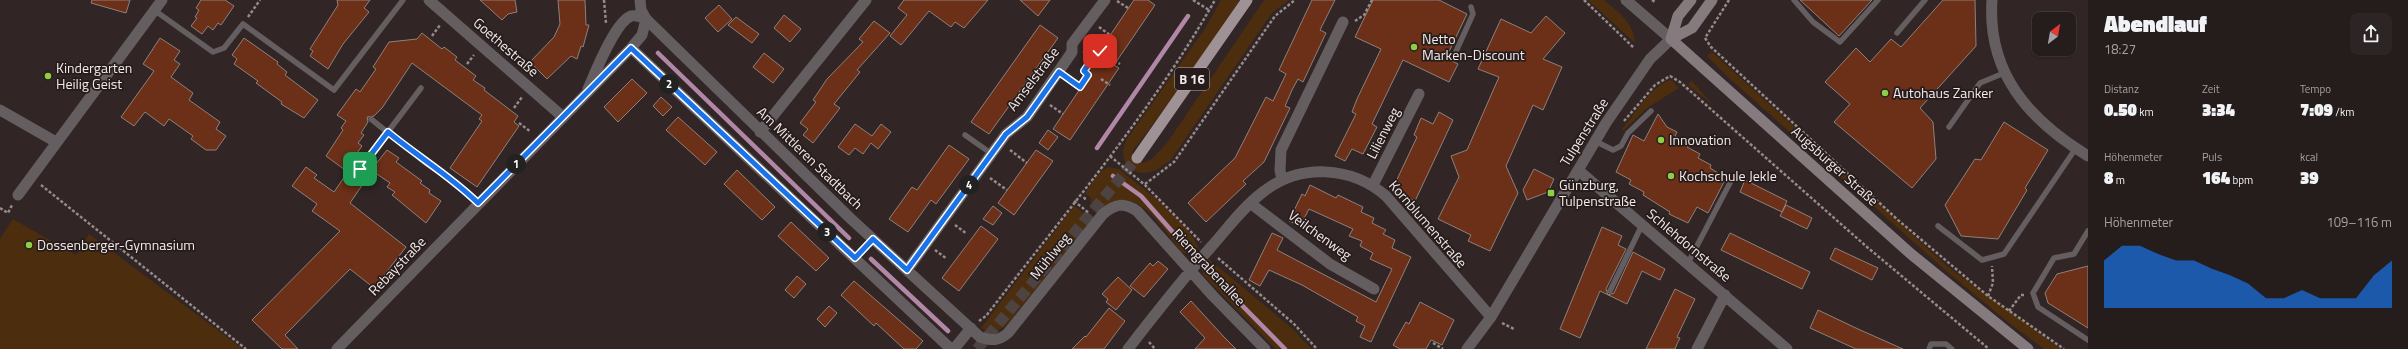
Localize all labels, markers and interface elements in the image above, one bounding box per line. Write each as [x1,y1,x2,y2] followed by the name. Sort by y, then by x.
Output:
[2104,7,2207,41] text: Abendlauf
[469,12,544,81] street label: Goethestraße
[2032,12,2076,56] north arrow
[2032,12,2076,56] map controls
[2350,13,2392,55] button: share
[1422,28,1525,65] place label: Netto Marken-Discount
[1083,34,1117,68] pin
[2104,39,2136,59] text: 18:27
[1089,40,1111,62] icon: check
[1002,42,1064,115] street label: Amselstraße
[1409,42,1419,52] marker: Netto Marken-Discount
[56,57,132,94] place label: Kindergarten Heilig Geist
[1175,68,1209,90] road number: B 16
[43,71,53,81] marker: Kindergarten Heilig Geist
[659,74,679,94] pin: 2
[666,76,672,92] text: 2
[2104,81,2139,97] text: Distanz
[2202,81,2220,97] text: Zeit
[2300,81,2331,97] text: Tempo
[1893,82,1993,103] place label: Autohaus Zanker
[1880,88,1890,98] marker: Autohaus Zanker
[1554,93,1613,170] street label: Tulpenstraße
[2104,97,2137,123] text: 0.50
[2202,97,2235,123] text: 3:34
[2300,97,2333,123] text: 7:09
[753,101,868,214] street label: Am Mittleren Stadtbach
[1361,103,1405,162] street label: Lilienweg
[2137,104,2154,120] text: km
[2333,104,2354,120] text: /km
[1787,121,1883,210] street label: Augsburger Straße
[1669,129,1731,150] place label: Innovation
[1656,135,1666,145] marker: Innovation
[2104,149,2163,165] text: Höhenmeter
[2202,149,2222,165] text: Puls
[2300,149,2318,165] text: kcal
[343,152,377,186] pin
[506,154,526,174] pin: 1
[513,156,519,172] text: 1
[349,158,371,180] icon: arrive
[1679,165,1777,186] place label: Kochschule Jekle
[2104,165,2113,191] text: 8
[2202,165,2230,191] text: 164
[2300,165,2319,191] text: 39
[1666,171,1676,181] marker: Kochschule Jekle
[2113,172,2125,188] text: m
[2230,172,2253,188] text: bpm
[1559,174,1636,211] place label: Günzburg, Tulpenstraße
[959,175,979,195] pin: 4
[1384,175,1472,272] street label: Kornblumenstraße
[966,177,972,193] text: 4
[1546,188,1556,198] marker: Günzburg, Tulpenstraße
[1643,203,1736,286] street label: Schlehdornstraße
[1284,204,1356,265] street label: Veilchenweg
[2104,212,2173,232] text: Höhenmeter
[2326,212,2392,232] text: 109–116 m
[817,222,837,242] pin: 3
[1168,223,1251,310] street label: Riemgrabenallee
[824,224,830,240] text: 3
[1024,228,1075,284] street label: Mühlweg
[363,231,430,300] street label: Rebaystraße
[37,234,195,255] place label: Dossenberger-Gymnasium
[24,240,34,250] marker: Dossenberger-Gymnasium

